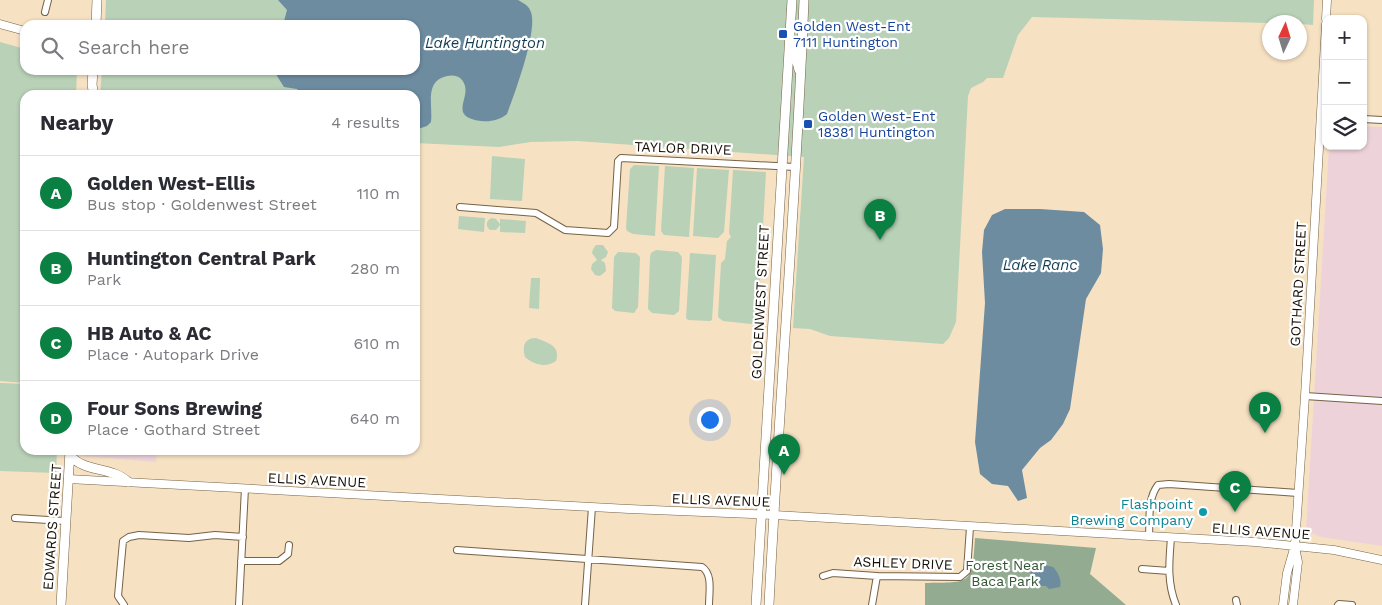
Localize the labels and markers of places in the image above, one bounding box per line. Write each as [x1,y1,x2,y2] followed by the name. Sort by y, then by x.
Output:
[793,18,911,50] place label: Golden West-Ent 7111 Huntington
[777,28,789,40] marker: Golden West-Ent 7111 Huntington
[818,108,936,140] place label: Golden West-Ent 18381 Huntington
[802,118,814,130] marker: Golden West-Ent 18381 Huntington
[864,199,896,240] pin: B
[1249,392,1281,433] pin: D
[768,434,800,475] pin: A
[1219,471,1251,512] pin: C
[1070,496,1194,528] place label: Flashpoint Brewing Company
[1197,506,1209,518] marker: Flashpoint Brewing Company

